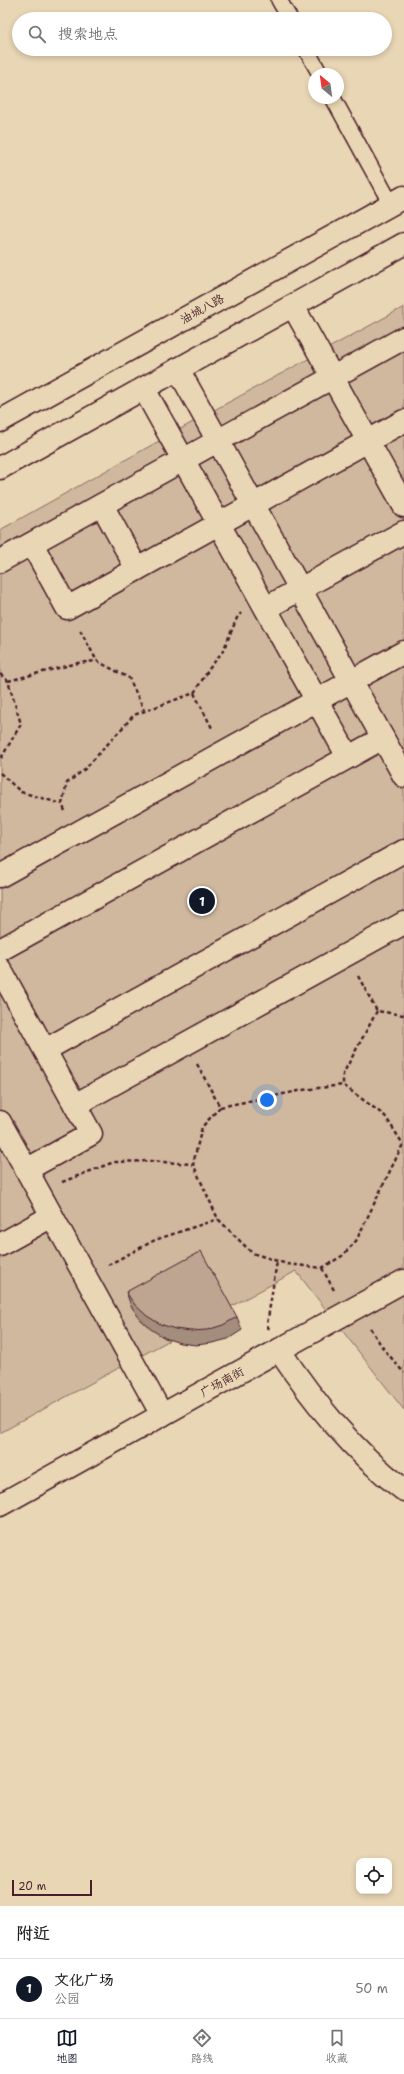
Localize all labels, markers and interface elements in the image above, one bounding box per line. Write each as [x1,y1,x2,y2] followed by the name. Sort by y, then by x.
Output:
[12,12,392,56] search box
[26,23,48,45] icon: search
[58,24,118,44] text: 搜索地点
[308,68,344,104] north arrow
[177,290,227,328] street label: 油城八路
[189,886,215,916] pin: 1
[257,1090,277,1110] your location
[197,1363,247,1401] street label: 广场南街
[356,1858,392,1894] map controls
[356,1858,392,1894] button: locate
[12,1878,92,1897] scale bar
[18,1879,46,1894] text: 20 m
[16,1922,50,1944] text: 附近
[54,1970,114,1990] text: 文化广场
[26,1980,32,1997] text: 1
[355,1980,388,1997] text: 50 m
[54,1990,80,2007] text: 公园
[56,2027,78,2066] tab: 地图
[191,2027,213,2066] tab: 路线
[326,2027,348,2066] tab: 收藏

